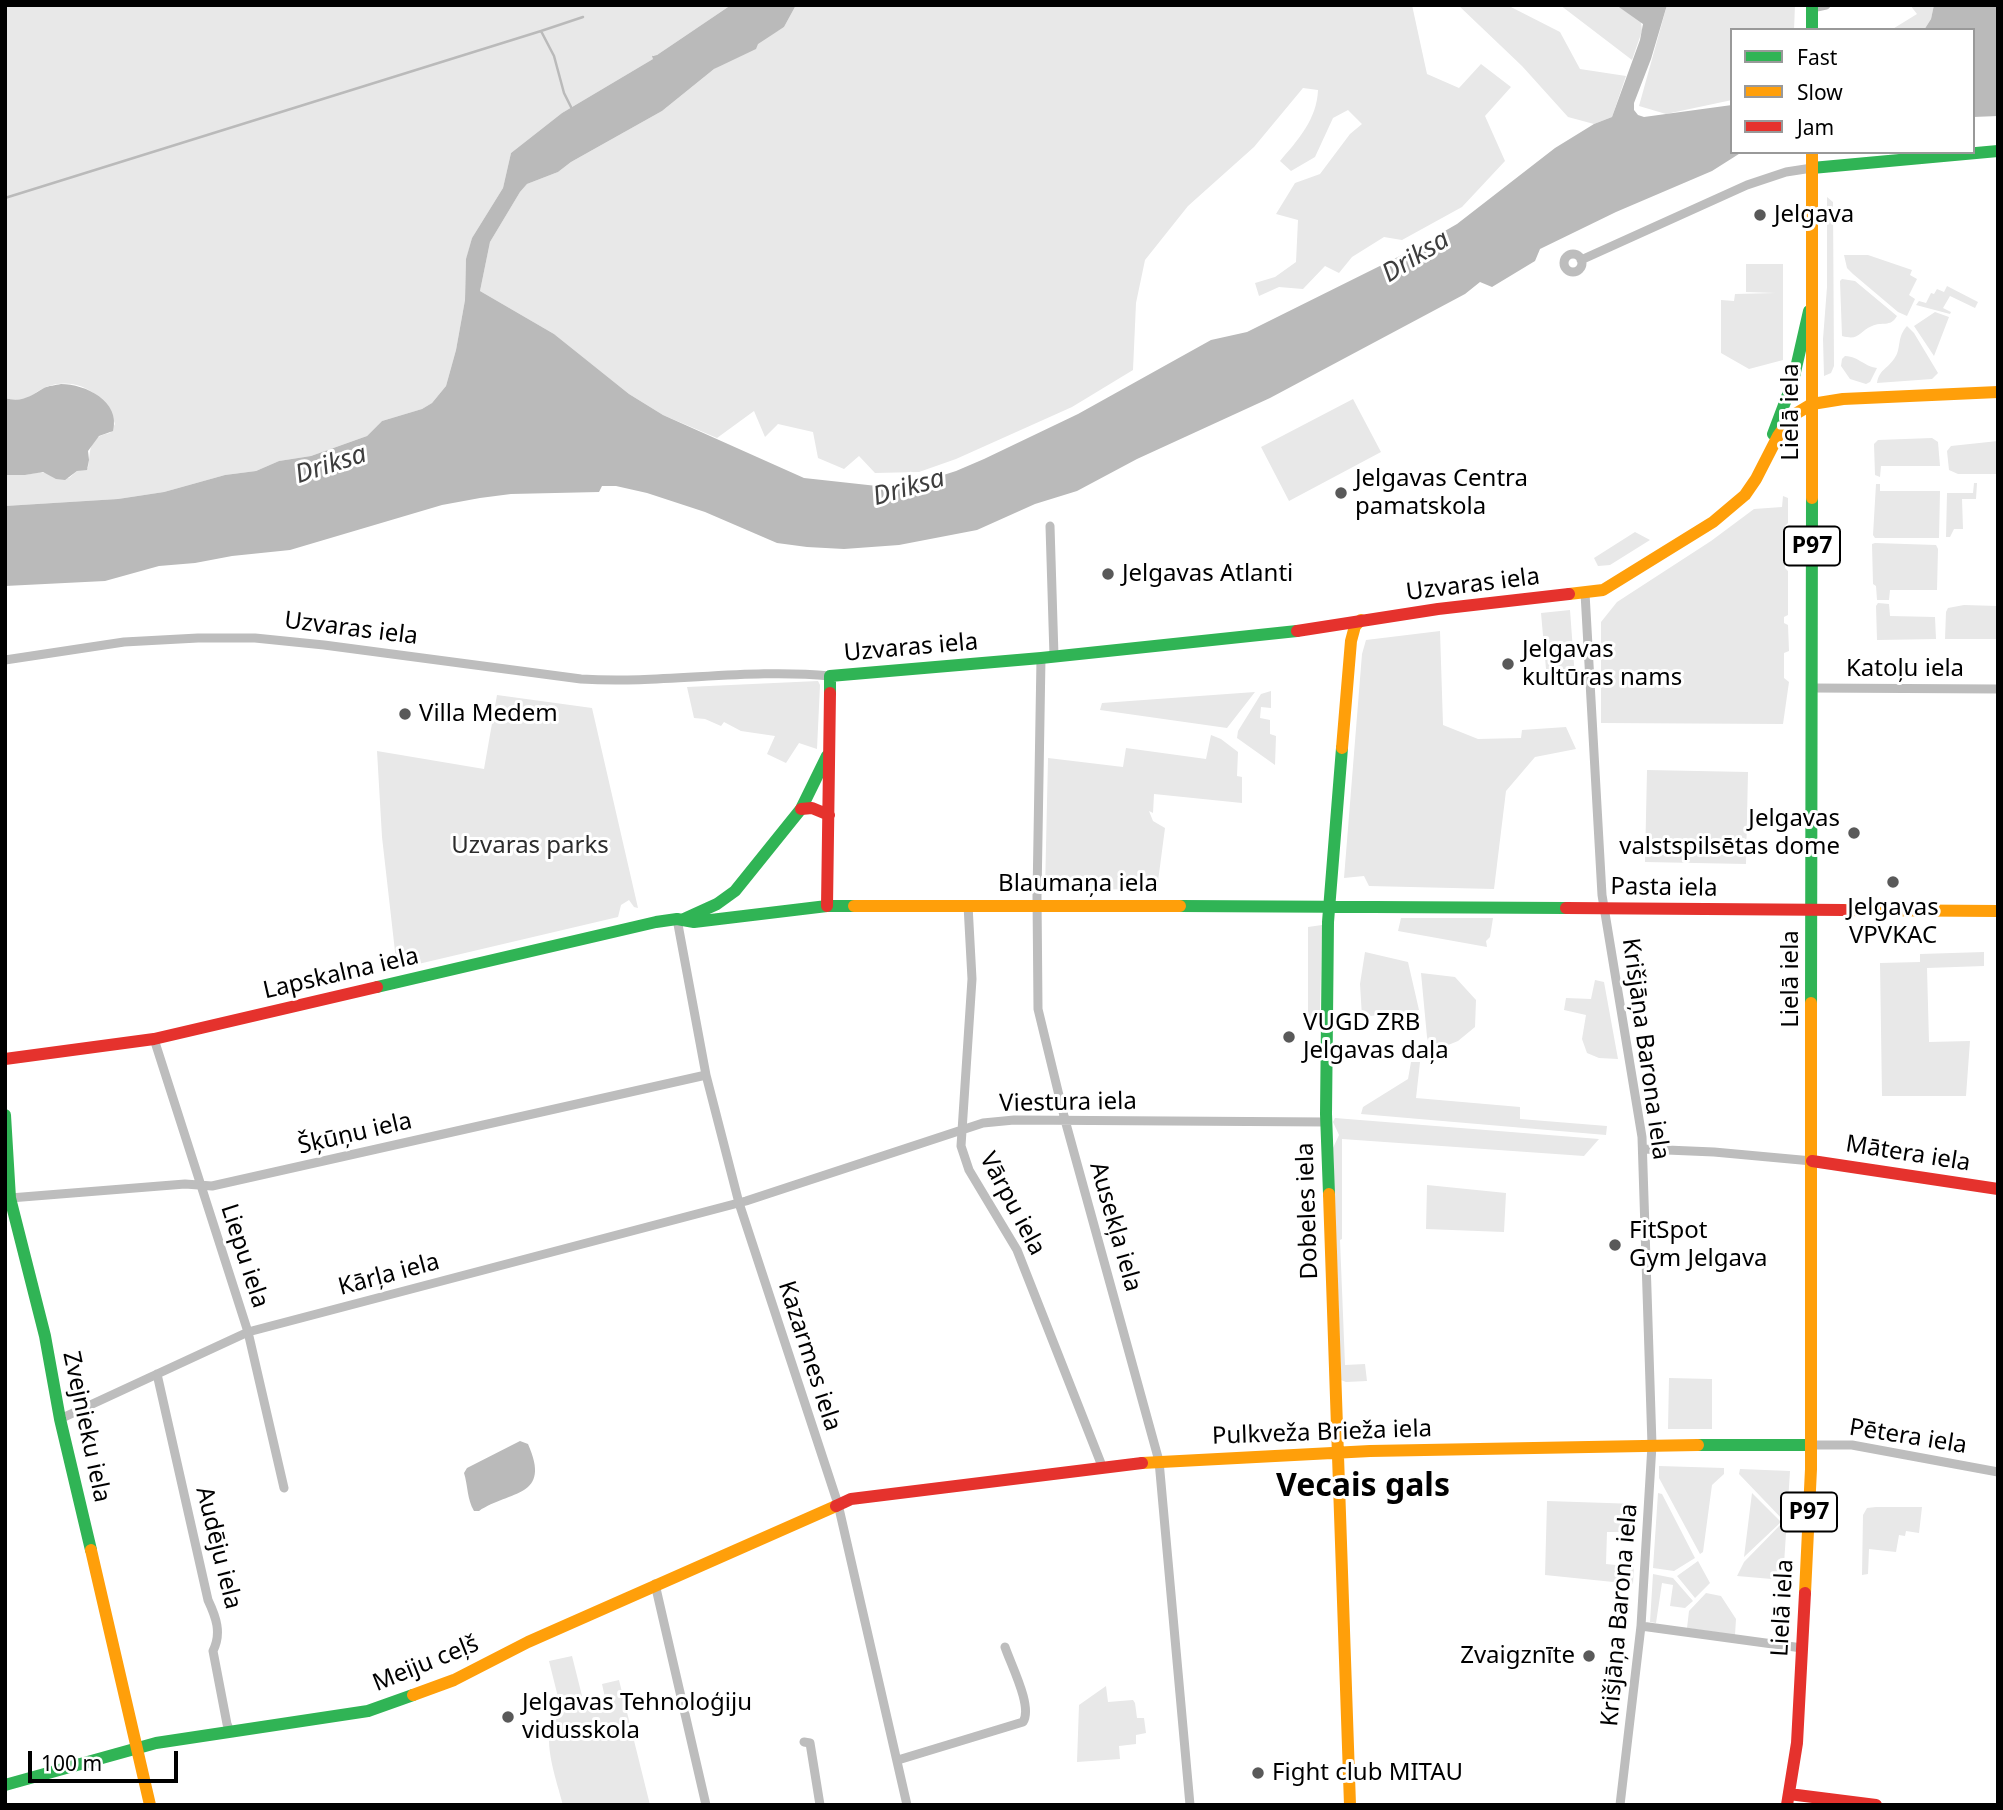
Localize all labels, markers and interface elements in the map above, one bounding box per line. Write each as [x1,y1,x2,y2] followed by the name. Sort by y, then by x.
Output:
[1730,28,1975,154] legend
[1797,43,1837,71] text: Fast
[1797,78,1843,106] text: Slow
[1797,113,1834,141] text: Jam
[1774,201,1854,229] place label: Jelgava
[1752,207,1768,223] marker: Jelgava
[1377,224,1455,290] water label: Driksa
[1777,363,1805,461] street label: Lielā iela
[291,439,371,491] water label: Driksa
[869,463,949,513] water label: Driksa
[1355,465,1528,521] place label: Jelgavas Centra pamatskola
[1333,485,1349,501] marker: Jelgavas Centra pamatskola
[1784,526,1840,566] road number: P97
[1122,560,1293,588] place label: Jelgavas Atlanti
[1404,563,1542,607] street label: Uzvaras iela
[1100,566,1116,582] marker: Jelgavas Atlanti
[282,607,420,651] street label: Uzvaras iela
[843,628,979,668] street label: Uzvaras iela
[1522,636,1682,692] place label: Jelgavas kultūras nams
[1846,655,1964,683] street label: Katoļu iela
[1500,656,1516,672] marker: Jelgavas kultūras nams
[419,700,558,728] place label: Villa Medem
[397,706,413,722] marker: Villa Medem
[1619,805,1840,861] place label: Jelgavas valstspilsētas dome
[1846,825,1862,841] marker: Jelgavas valstspilsētas dome
[451,832,609,860] park label: Uzvaras parks
[998,870,1158,898] street label: Blaumaņa iela
[1610,873,1718,903] street label: Pasta iela
[1885,874,1901,890] marker: Jelgavas VPVKAC
[1847,894,1939,950] place label: Jelgavas VPVKAC
[1777,930,1805,1028] street label: Lielā iela
[1615,936,1675,1162] street label: Krišjāņa Barona iela
[260,942,422,1006] street label: Lapskalna iela
[1303,1009,1449,1065] place label: VUGD ZRB Jelgavas daļa
[1281,1029,1297,1045] marker: VUGD ZRB Jelgavas daļa
[999,1087,1137,1119] street label: Viestura iela
[295,1107,415,1161] street label: Šķūņu iela
[1844,1130,1972,1178] street label: Mātera iela
[1291,1142,1325,1280] street label: Dobeles iela
[973,1148,1051,1260] street label: Vārpu iela
[1083,1159,1147,1295] street label: Ausekļa iela
[214,1200,274,1312] street label: Liepu iela
[1629,1217,1768,1273] place label: FitSpot Gym Jelgava
[1607,1237,1623,1253] marker: FitSpot Gym Jelgava
[335,1248,443,1302] street label: Kārļa iela
[771,1277,847,1435] street label: Kazarmes iela
[56,1349,116,1505] street label: Zvejnieku iela
[1847,1413,1969,1461] street label: Pētera iela
[1211,1415,1433,1451] street label: Pulkveža Brieža iela
[1276,1468,1450,1506] district label: Vecais gals
[189,1484,247,1612] street label: Audēju iela
[1781,1492,1837,1532] road number: P97
[1596,1502,1644,1728] street label: Krišjāņa Barona iela
[1766,1559,1800,1657] street label: Lielā iela
[369,1630,483,1698] street label: Meiju ceļš
[1460,1642,1575,1670] place label: Zvaigznīte
[1581,1648,1597,1664] marker: Zvaigznīte
[522,1689,752,1745] place label: Jelgavas Tehnoloģiju vidusskola
[500,1709,516,1725] marker: Jelgavas Tehnoloģiju vidusskola
[32,1736,182,1780] scale bar
[41,1749,102,1777] text: 100 m
[1272,1759,1463,1787] place label: Fight club MITAU
[1250,1765,1266,1781] marker: Fight club MITAU

